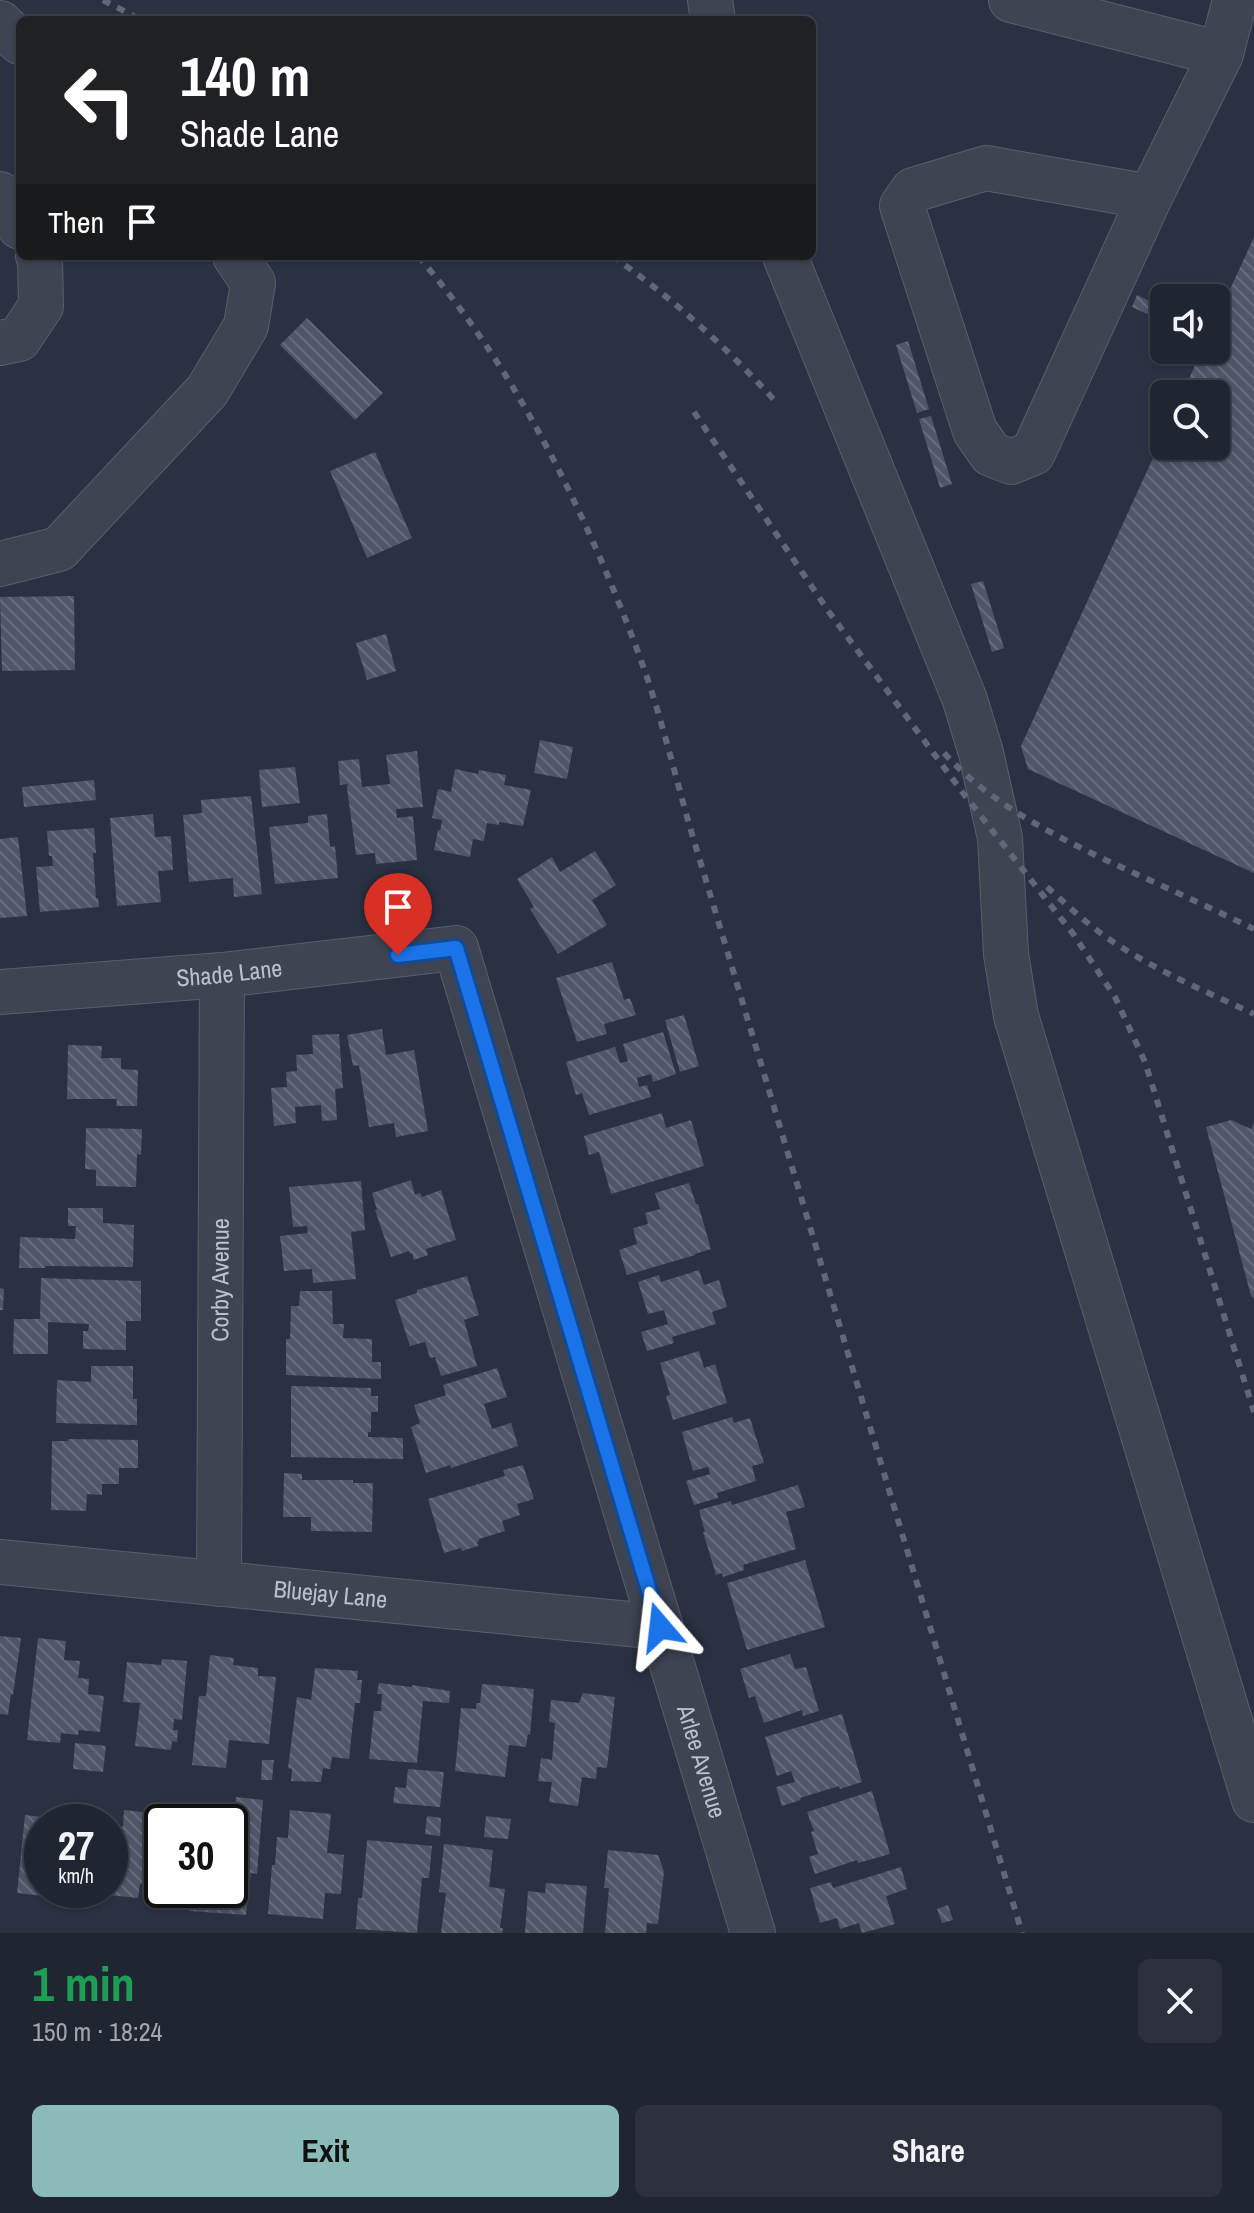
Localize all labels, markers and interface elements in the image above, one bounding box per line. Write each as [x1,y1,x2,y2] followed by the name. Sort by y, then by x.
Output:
[180,38,310,113] text: 140 m
[48,48,152,152] icon: left
[180,110,339,158] text: Shade Lane
[120,200,164,244] icon: arrive
[48,202,104,242] text: Then
[1150,284,1230,460] map controls
[1150,284,1230,364] button: sound
[1150,380,1230,460] button: search
[364,873,432,955] pin
[376,885,420,929] icon: arrive
[175,951,284,993] street label: Shade Lane
[203,1218,236,1342] street label: Corby Avenue
[272,1572,389,1615] street label: Bluejay Lane
[618,1585,702,1669] position arrow
[670,1700,734,1822] street label: Arlee Avenue
[144,1804,248,1908] speed limit sign: 30
[58,1819,94,1872] text: 27
[58,1862,94,1889] text: km/h
[32,1951,135,2016] text: 1 min
[1138,1959,1222,2043] button: close
[32,2014,162,2049] text: 150 m · 18:24
[32,2105,619,2197] button: Exit
[635,2105,1222,2197] button: Share

